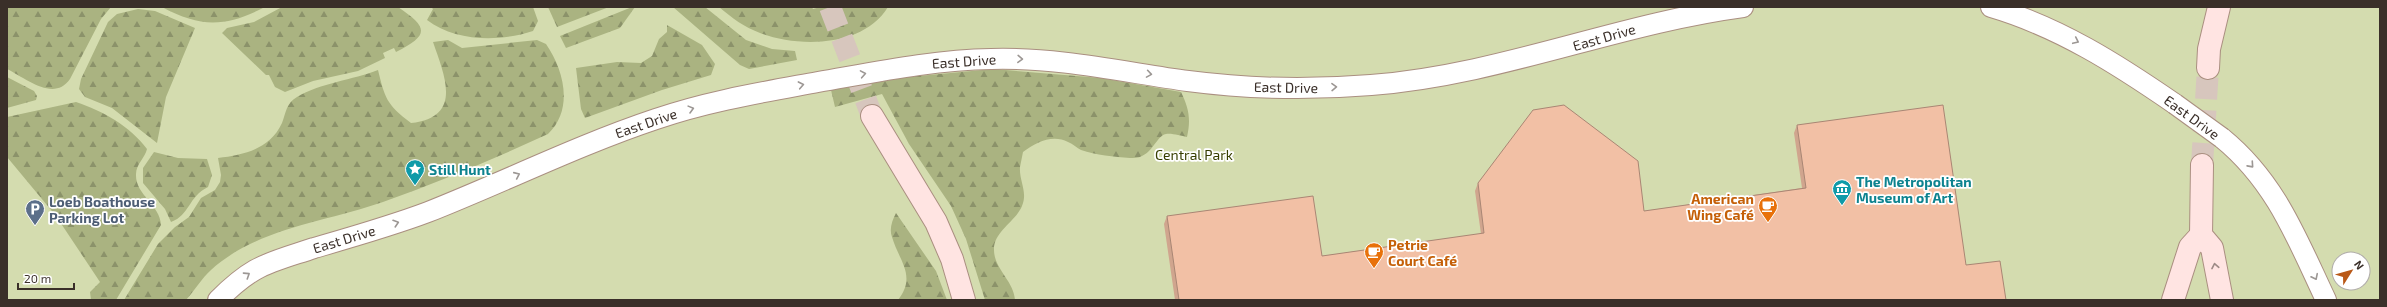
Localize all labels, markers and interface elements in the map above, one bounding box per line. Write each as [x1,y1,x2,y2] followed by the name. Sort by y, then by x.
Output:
[1571,20,1637,54] street label: East Drive
[2071,36,2079,44] one-way arrow
[931,50,997,72] street label: East Drive
[1017,55,1023,63] one-way arrow
[1146,69,1152,78] one-way arrow
[860,70,866,79] one-way arrow
[1254,78,1318,96] street label: East Drive
[798,82,804,90] one-way arrow
[1331,83,1337,91] one-way arrow
[2161,91,2223,143] street label: East Drive
[613,104,679,142] street label: East Drive
[687,105,694,113] one-way arrow
[1155,146,1233,163] park label: Central Park
[404,158,426,186] place icon: Still Hunt
[2247,160,2254,167] one-way arrow
[429,161,491,178] place label: Still Hunt
[513,171,520,179] one-way arrow
[1856,173,1972,206] place label: The Metropolitan Museum of Art
[1831,178,1853,206] museum icon: The Metropolitan Museum of Art
[1687,190,1754,223] place label: American Wing Café
[49,193,155,226] place label: Loeb Boathouse Parking Lot
[1757,195,1779,223] cafe icon: American Wing Café
[24,198,46,226] parking icon: Loeb Boathouse Parking Lot
[393,219,400,228] one-way arrow
[311,221,377,257] street label: East Drive
[1388,236,1457,269] place label: Petrie Court Café
[1363,241,1385,269] cafe icon: Petrie Court Café
[2331,251,2371,291] north arrow
[2352,258,2367,272] text: N
[2211,263,2220,269] one-way arrow
[18,265,74,291] scale bar
[24,271,51,285] text: 20 m
[243,273,250,280] one-way arrow
[2310,273,2318,280] one-way arrow

